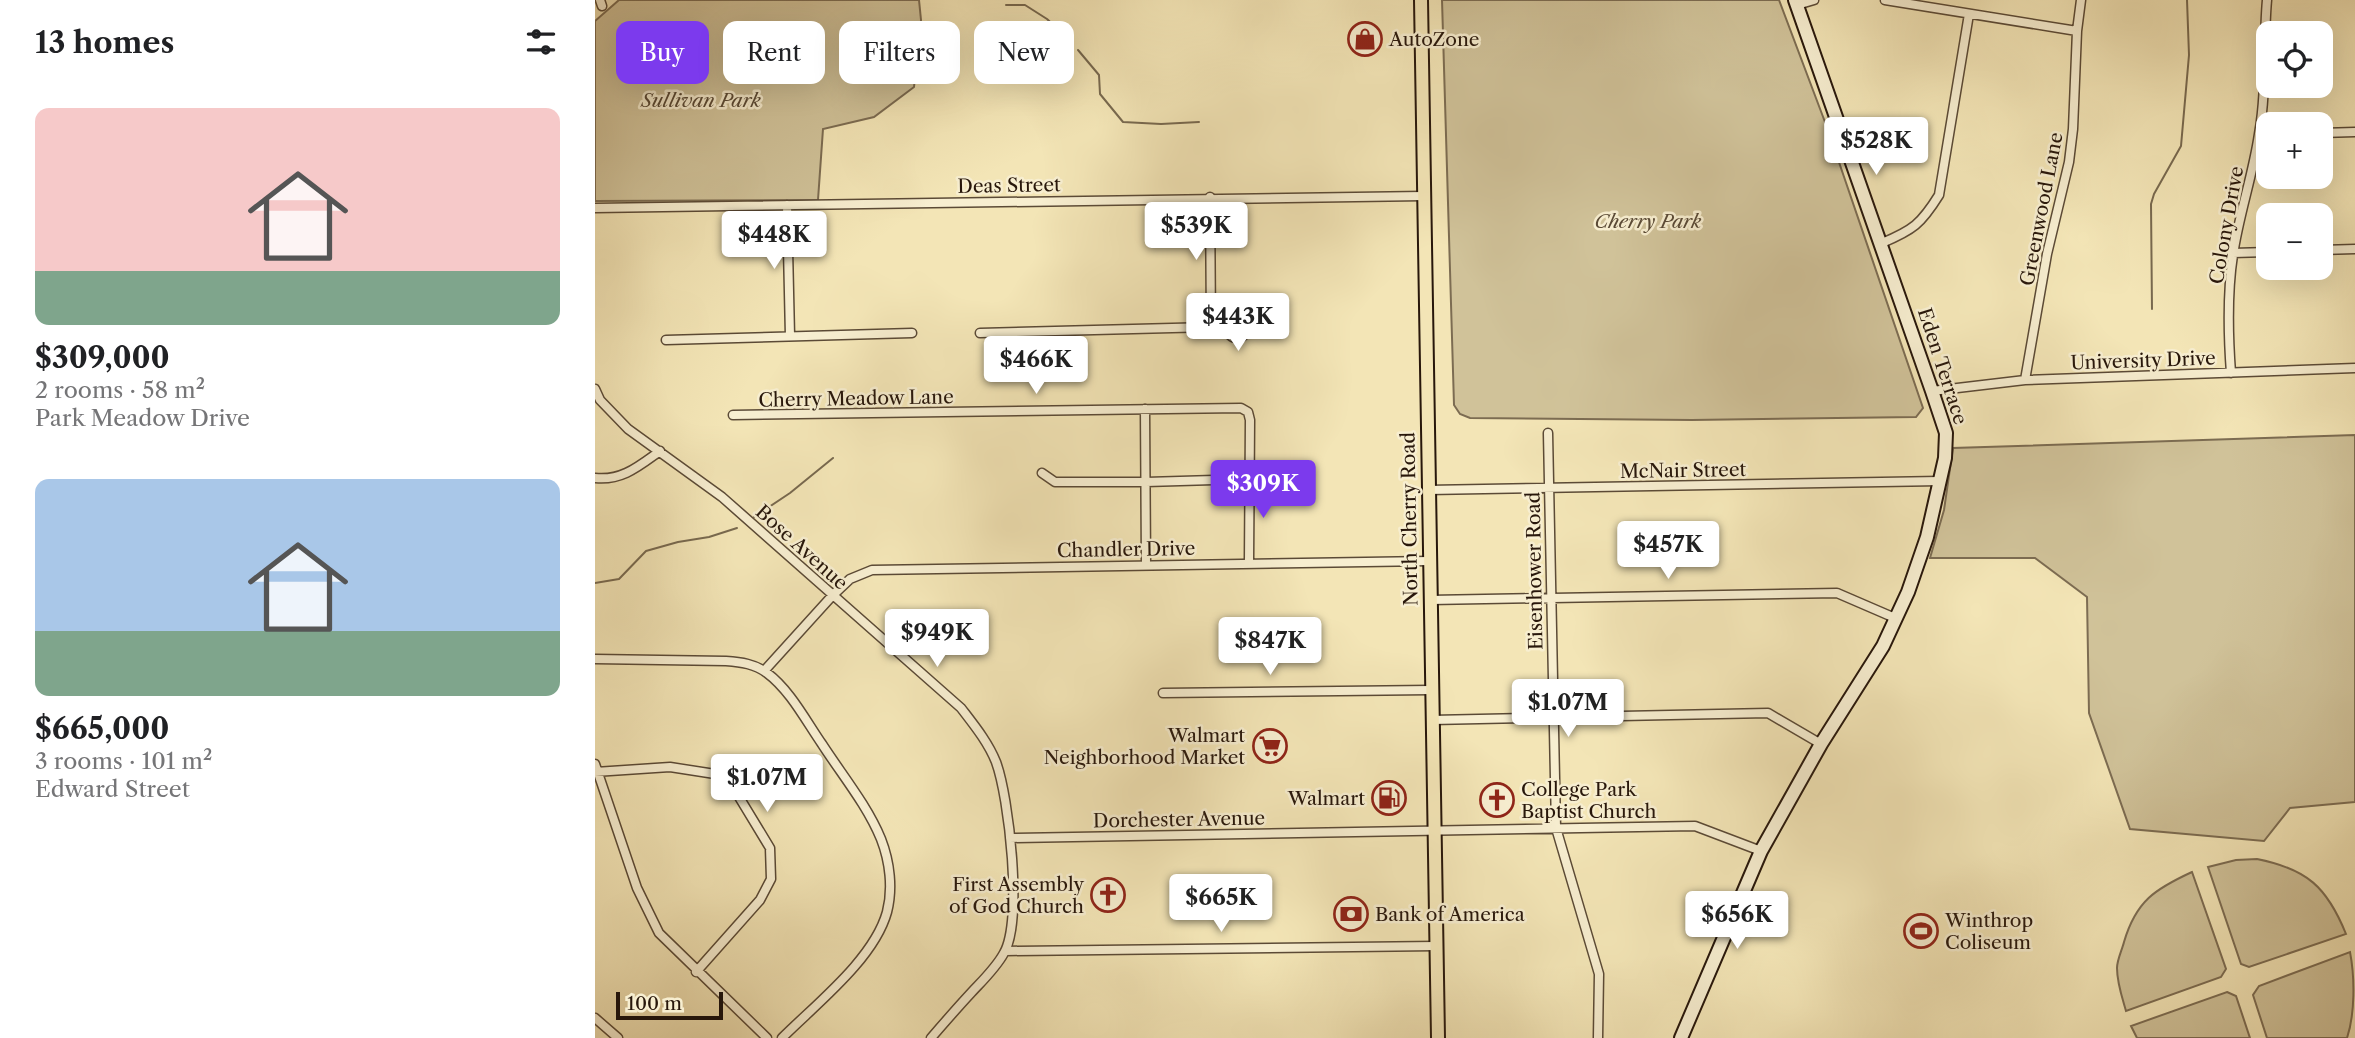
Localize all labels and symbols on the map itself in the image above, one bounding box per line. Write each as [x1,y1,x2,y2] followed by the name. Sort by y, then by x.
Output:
[1346,20,1384,58] shop icon: AutoZone
[1388,28,1480,51] place label: AutoZone
[640,89,761,112] park label: Sullivan Park
[1827,118,1925,177] pin: $528K
[2015,130,2068,288] street label: Greenwood Lane
[2205,164,2248,286] street label: Colony Drive
[957,173,1061,198] street label: Deas Street
[1147,202,1245,262] pin: $539K
[1595,210,1702,233] park label: Cherry Park
[725,212,823,271] pin: $448K
[1189,294,1287,353] pin: $443K
[1913,305,1972,427] street label: Eden Terrace
[987,336,1085,396] pin: $466K
[2070,346,2216,375] street label: University Drive
[758,385,954,412] street label: Cherry Meadow Lane
[1396,432,1423,606] street label: North Cherry Road
[1620,458,1747,483] street label: McNair Street
[1214,461,1312,520] pin: $309K
[1522,491,1547,650] street label: Eisenhower Road
[751,500,852,595] street label: Bose Avenue
[1619,522,1717,581] pin: $457K
[1057,537,1195,562] street label: Chandler Drive
[888,610,986,669] pin: $949K
[1221,618,1319,677] pin: $847K
[1511,680,1625,739] pin: $1.07M
[1044,724,1245,769] place label: Walmart Neighborhood Market
[1251,727,1289,765] supermarket icon: Walmart Neighborhood Market
[710,754,824,814] pin: $1.07M
[1521,778,1656,823] place label: College Park Baptist Church
[1370,779,1408,817] fuel station icon: Walmart
[1478,781,1516,819] church icon: College Park Baptist Church
[1287,787,1365,810] place label: Walmart
[1093,806,1265,833] street label: Dorchester Avenue
[949,873,1084,918] place label: First Assembly of God Church
[1172,874,1270,934] pin: $665K
[1089,876,1127,914] church icon: First Assembly of God Church
[1688,892,1786,951] pin: $656K
[1332,895,1370,933] bank icon: Bank of America
[1375,903,1525,926] place label: Bank of America
[1944,909,2033,954] place label: Winthrop Coliseum
[1902,912,1940,950] sports icon: Winthrop Coliseum
[616,989,723,1021] scale bar

